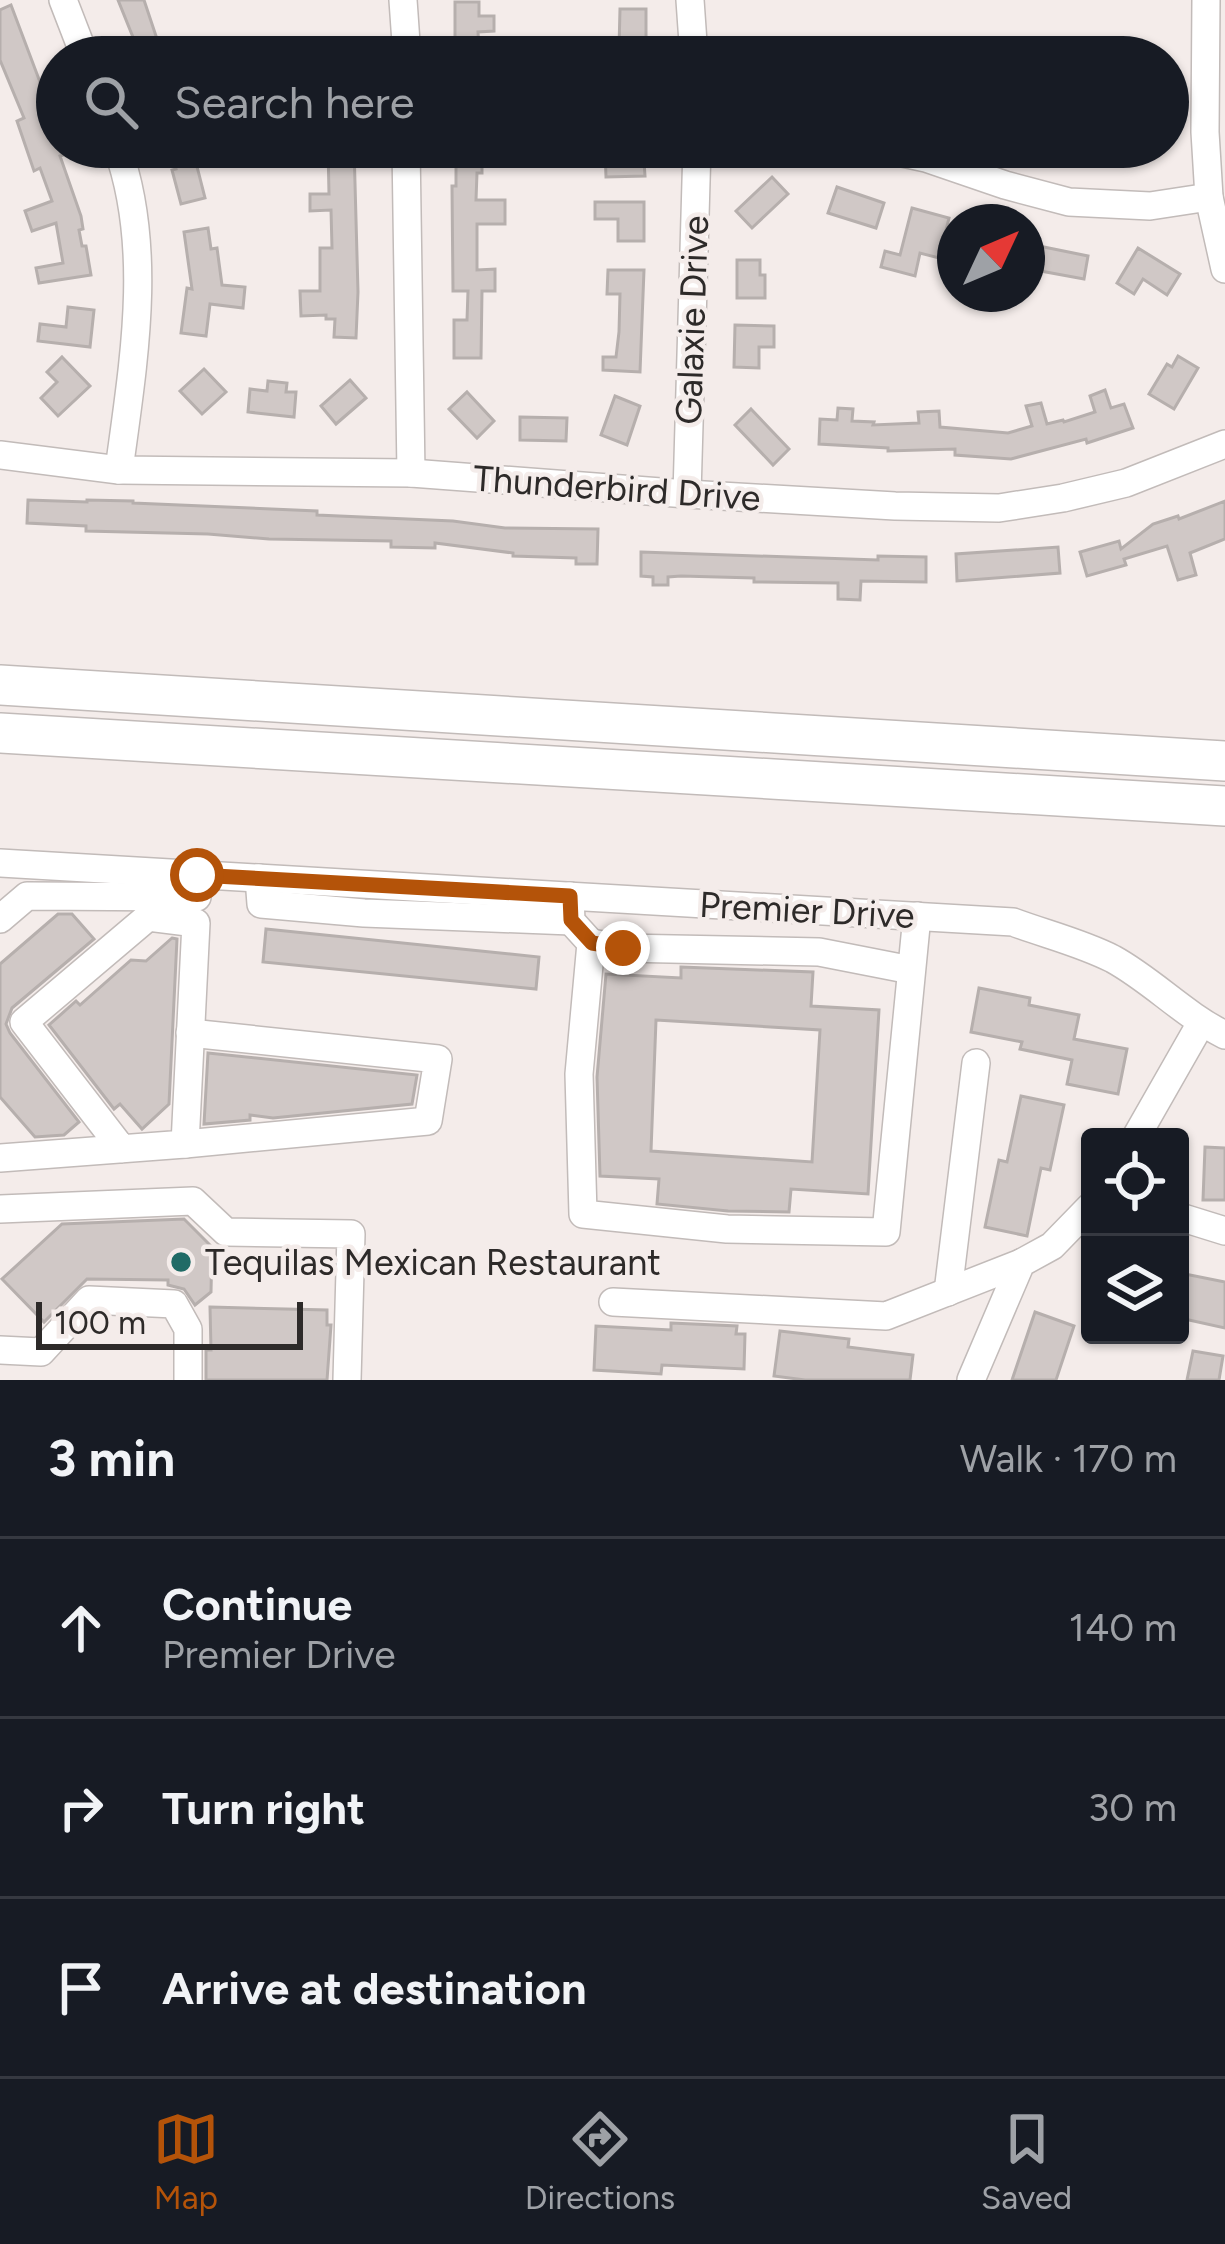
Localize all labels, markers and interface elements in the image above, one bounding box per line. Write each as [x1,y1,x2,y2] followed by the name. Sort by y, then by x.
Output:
[36,36,1189,168] search box
[78,69,144,135] icon: search
[174,75,414,129] text: Search here
[937,204,1045,312] north arrow
[667,215,717,425] street label: Galaxie Drive
[472,457,762,519] street label: Thunderbird Drive
[170,848,224,902] route start
[698,883,916,937] street label: Premier Drive
[596,921,650,975] route end
[1081,1128,1189,1344] map controls
[1081,1128,1189,1236] button: locate
[1081,1236,1189,1344] button: layers
[205,1241,661,1284] place label: Tequilas Mexican Restaurant
[168,1249,194,1275] marker: Tequilas Mexican Restaurant
[36,1296,303,1349] scale bar
[54,1303,146,1342] text: 100 m
[48,1428,175,1489] text: 3 min
[960,1435,1177,1482] text: Walk · 170 m
[162,1577,352,1631] text: Continue
[48,1595,114,1661] icon: ahead
[1069,1604,1177,1651] text: 140 m
[162,1631,395,1678] text: Premier Drive
[48,1775,114,1841] icon: right
[162,1781,365,1835] text: Turn right
[1088,1784,1177,1831] text: 30 m
[48,1955,114,2021] icon: arrive
[162,1961,586,2015] text: Arrive at destination
[153,2106,219,2217] tab: Map
[525,2106,675,2217] tab: Directions
[981,2106,1072,2217] tab: Saved

